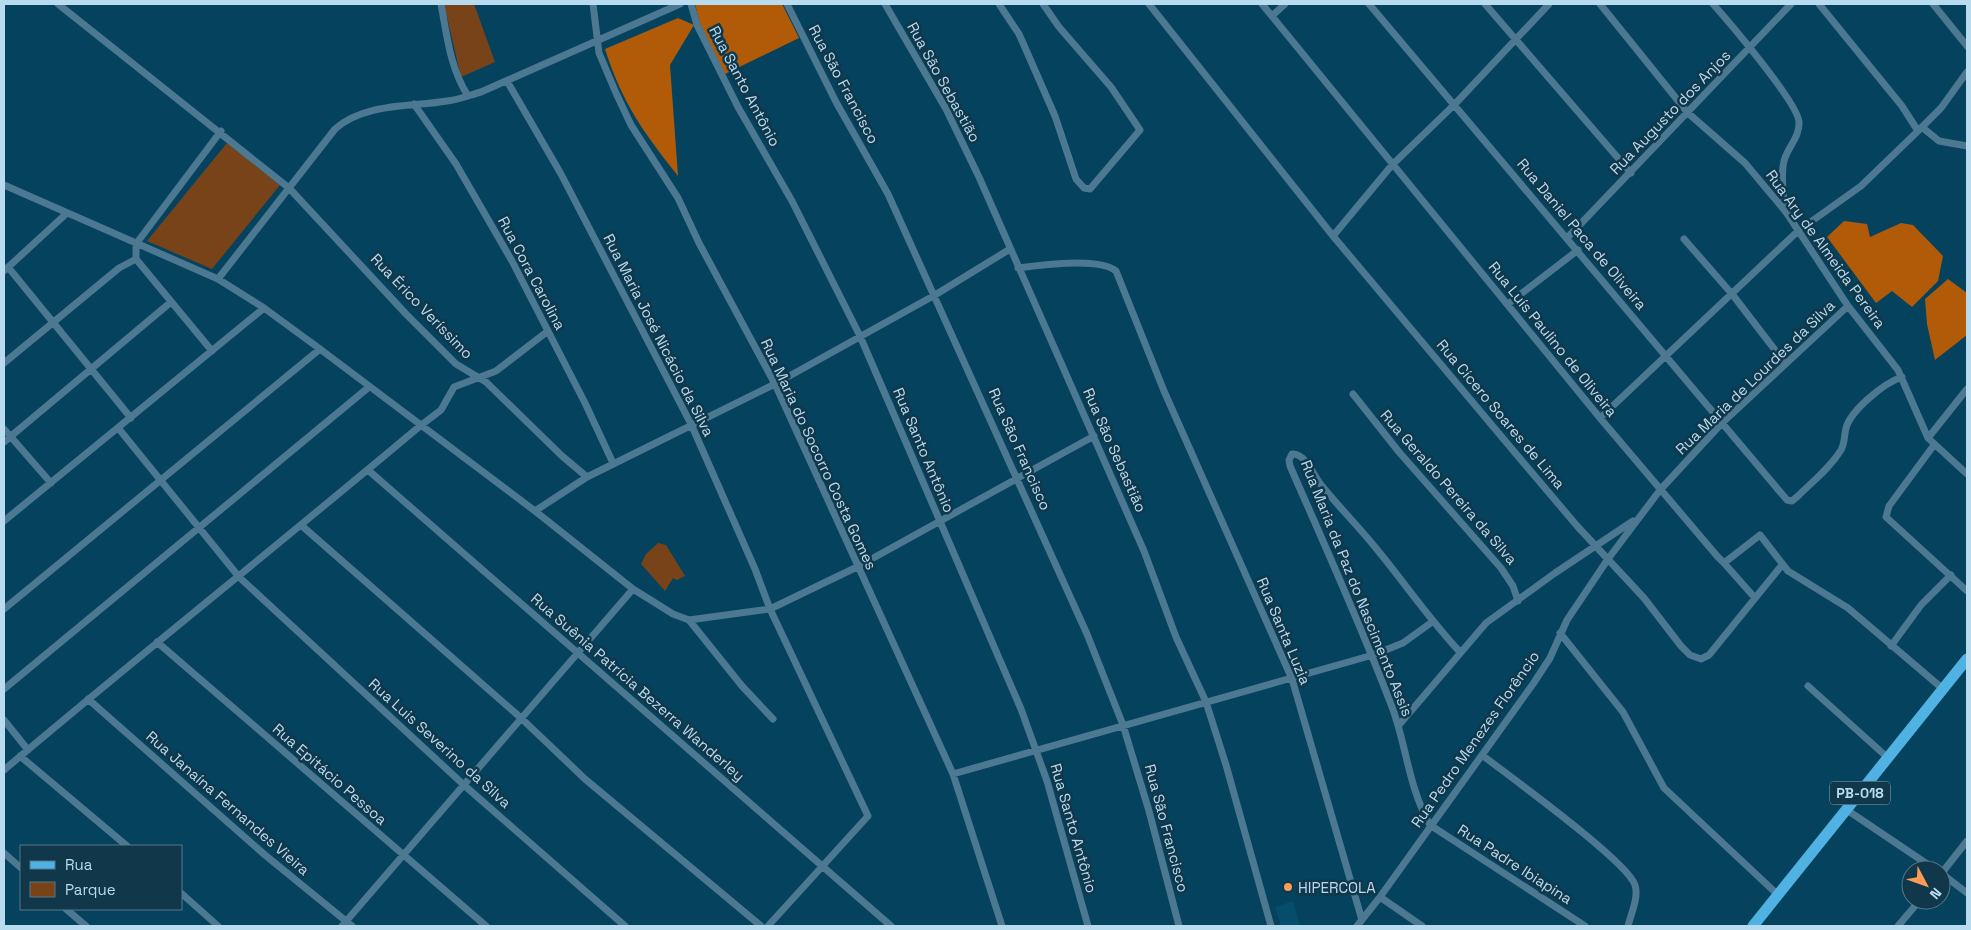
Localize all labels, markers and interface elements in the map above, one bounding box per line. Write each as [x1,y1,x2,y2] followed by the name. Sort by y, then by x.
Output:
[903,19,985,145] street label: Rua São Sebastião
[805,21,883,147] street label: Rua São Francisco
[705,22,785,150] street label: Rua Santo Antônio
[1606,46,1735,178] street label: Rua Augusto dos Anjos
[1513,154,1651,314] street label: Rua Daniel Paca de Oliveira
[1762,166,1890,332] street label: Rua Ary de Almeida Pereira
[494,213,570,333] street label: Rua Cora Carolina
[599,230,719,440] street label: Rua Maria José Nicácio da Silva
[367,249,477,363] street label: Rua Érico Veríssimo
[1485,258,1622,421] street label: Rua Luís Paulino de Oliveira
[1671,295,1839,458] street label: Rua Maria de Lourdes da Silva
[757,335,881,573] street label: Rua Maria do Socorro Costa Gomes
[1433,335,1569,493] street label: Rua Cícero Soares de Lima
[889,385,959,515] street label: Rua Santo Antônio
[984,385,1056,513] street label: Rua São Francisco
[1079,385,1151,515] street label: Rua São Sebastião
[1377,406,1522,569] street label: Rua Geraldo Pereira da Silva
[1297,457,1417,719] street label: Rua Maria da Paz do Nascimento Assis
[1253,575,1315,688] street label: Rua Santa Luzia
[527,589,749,785] street label: Rua Suênia Patrícia Bezerra Wanderley
[1407,647,1543,831] street label: Rua Pedro Menezes Florêncio
[365,674,515,812] street label: Rua Luis Severino da Silva
[269,719,391,829] street label: Rua Epitácio Pessoa
[142,727,314,880] street label: Rua Janaína Fernandes Vieira
[1046,761,1102,895] street label: Rua Santo Antônio
[1141,762,1193,894] street label: Rua São Francisco
[1830,781,1890,804] road number: PB-018
[1454,820,1576,908] street label: Rua Padre Ibiapina
[20,845,182,910] legend
[65,855,93,874] text: Rua
[1901,860,1951,910] north arrow
[1298,878,1376,897] place label: HIPERCOLA
[65,880,116,899] text: Parque
[1282,881,1294,893] marker: HIPERCOLA
[1926,884,1946,903] text: N

